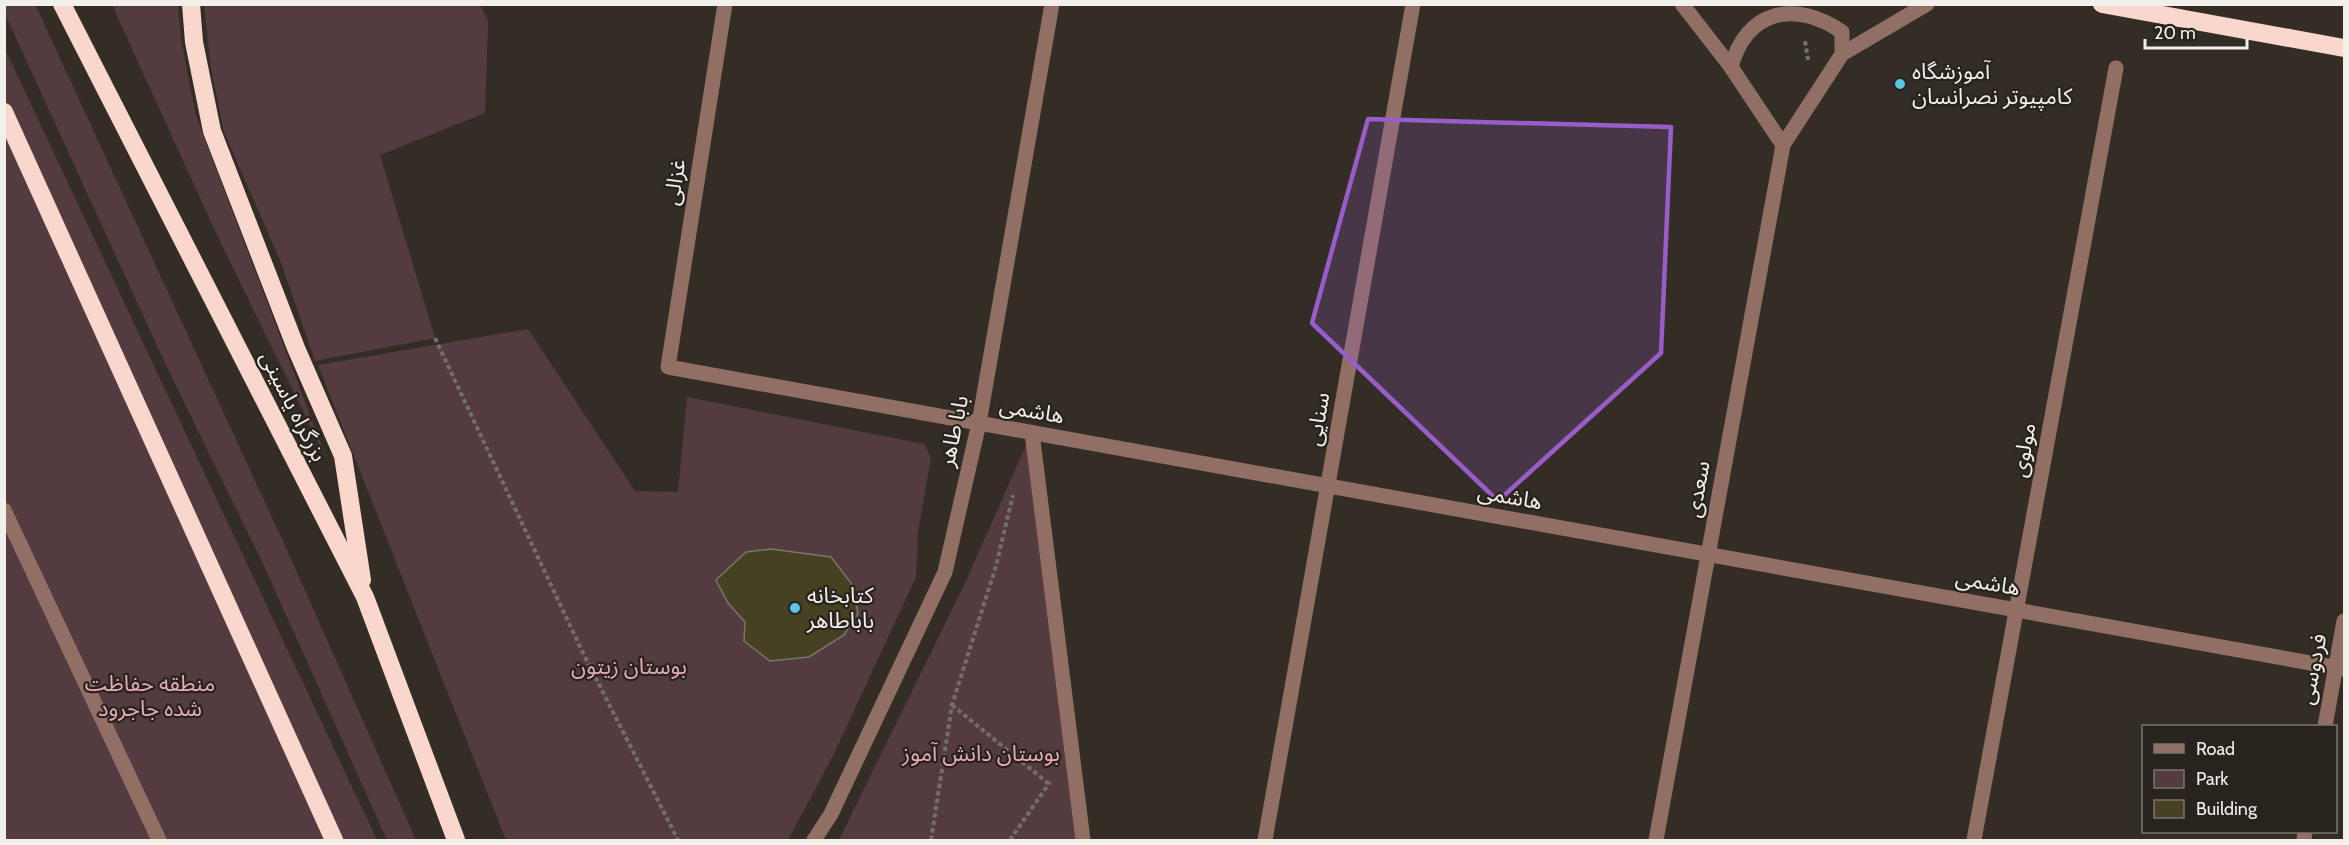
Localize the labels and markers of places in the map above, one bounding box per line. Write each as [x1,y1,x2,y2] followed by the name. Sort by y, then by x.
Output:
[1912,58,2073,111] place label: آموزشگاه کامپیوتر نصرانسان
[1893,77,1907,91] marker: آموزشگاه کامپیوتر نصرانسان
[806,582,875,634] place label: کتابخانه باباطاهر
[788,601,802,615] marker: کتابخانه باباطاهر

